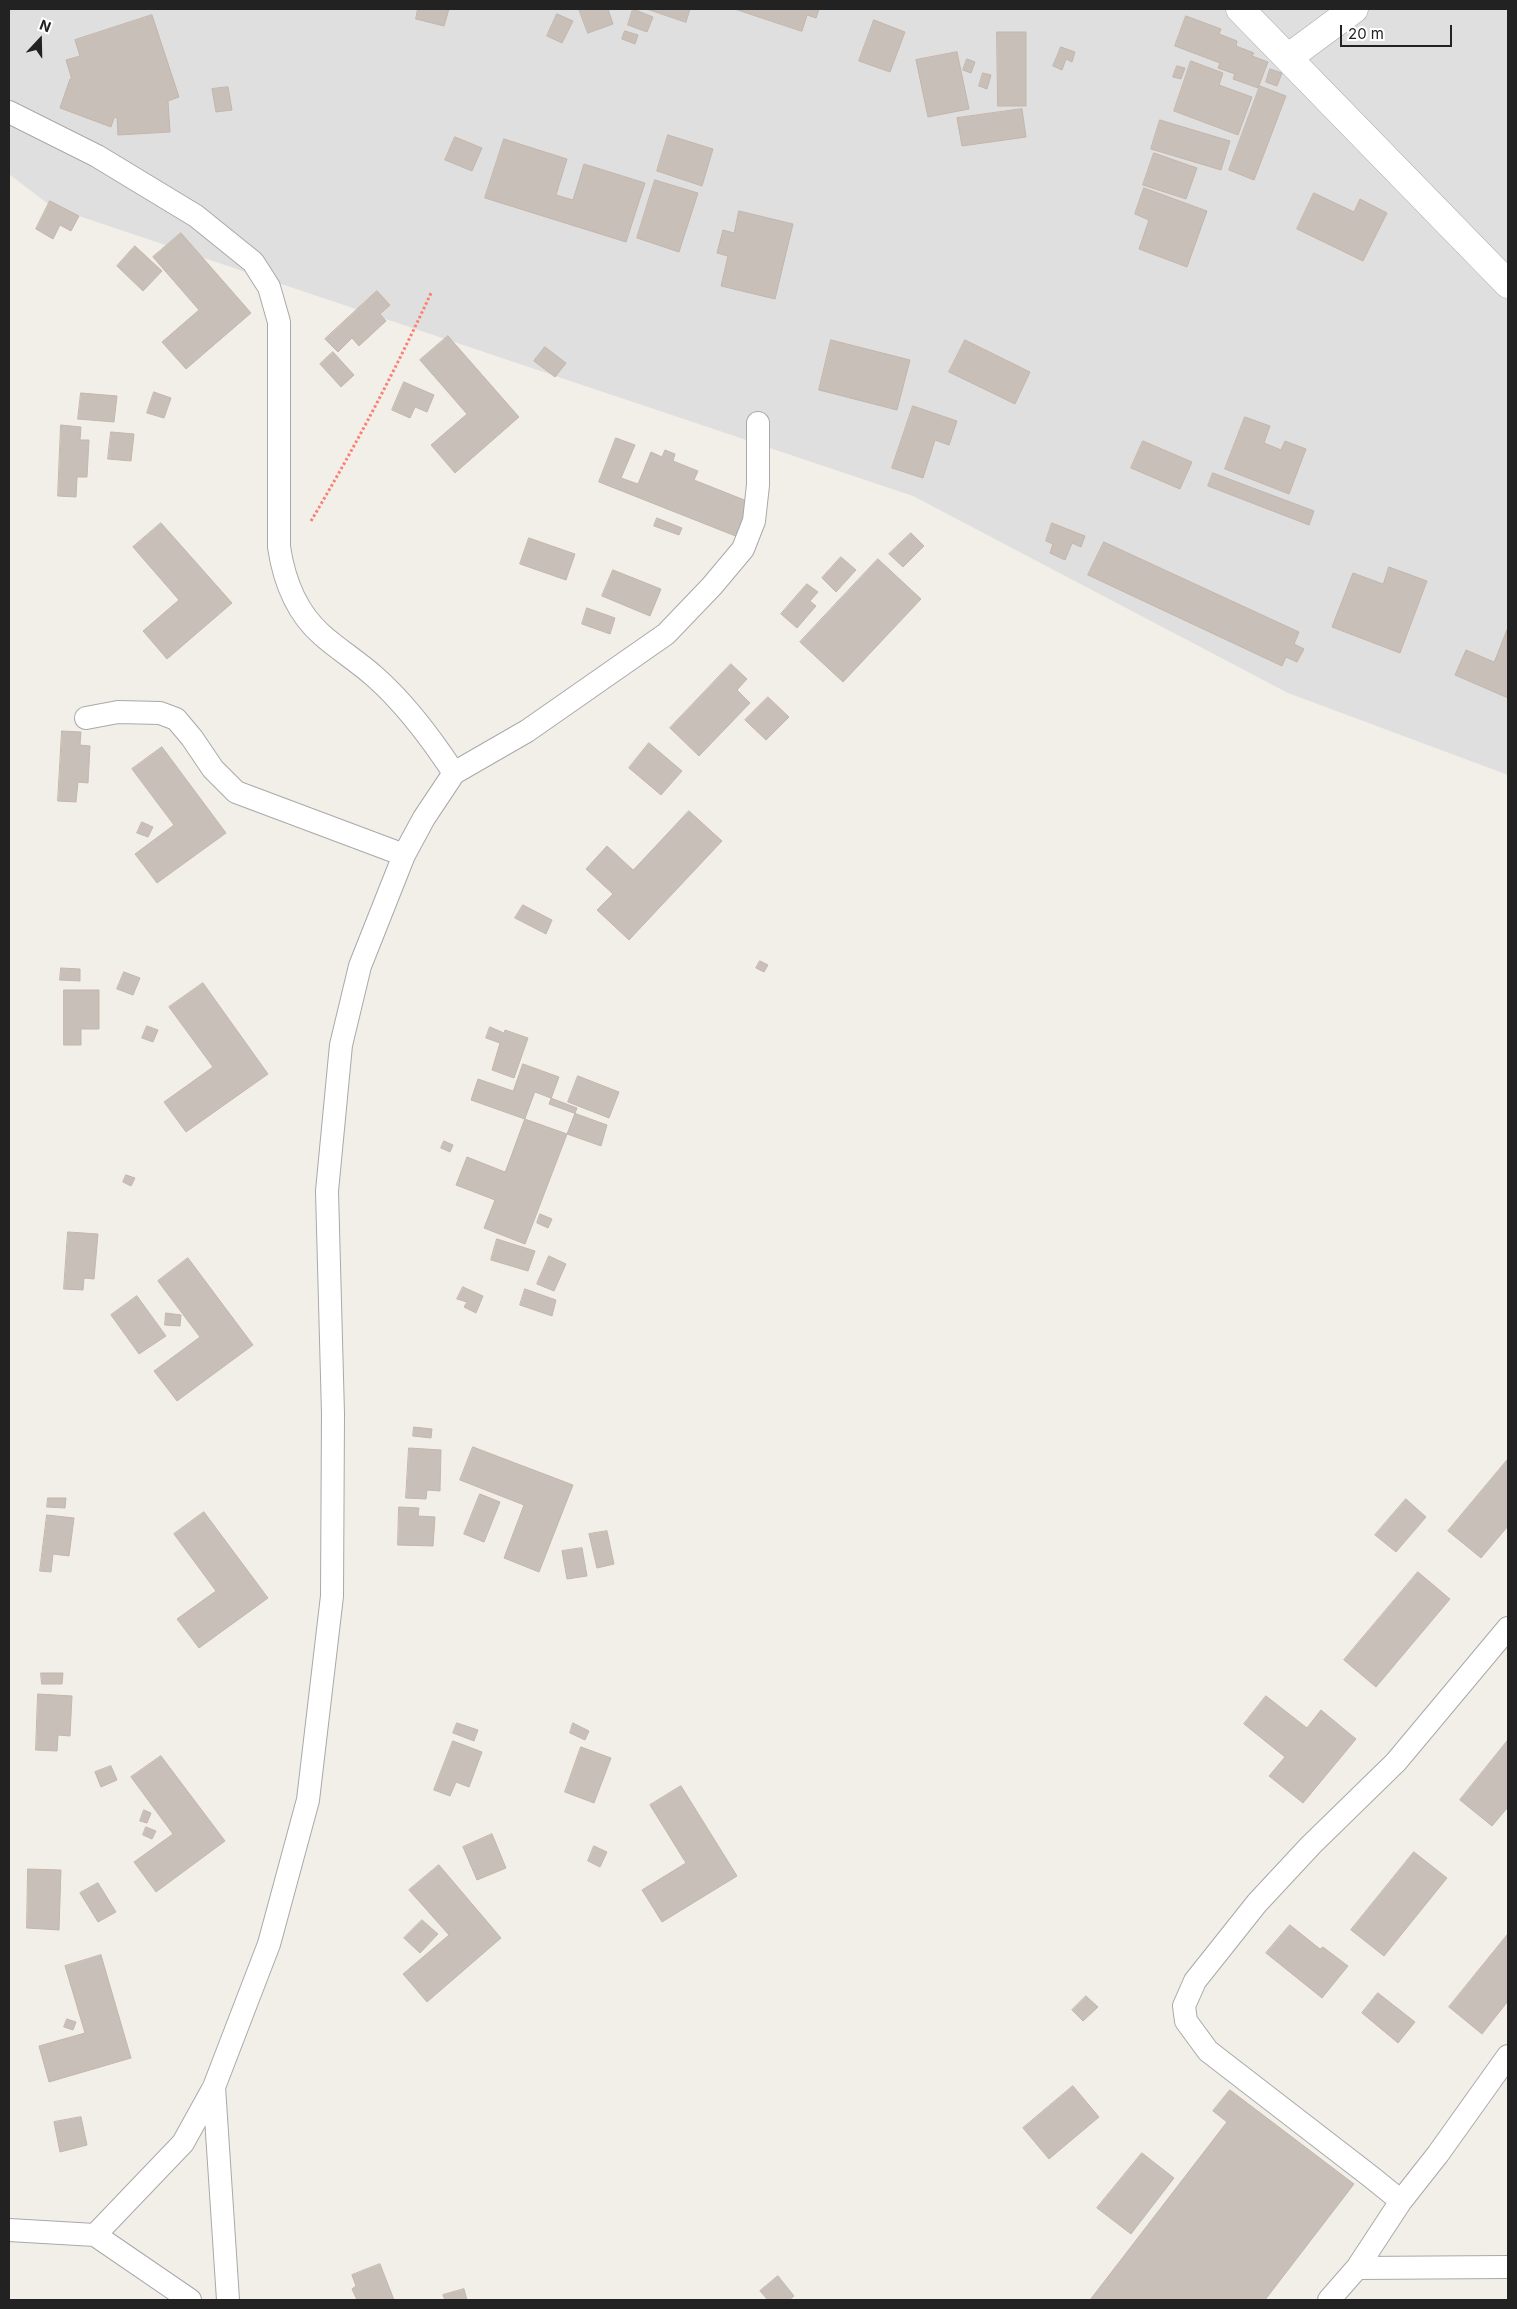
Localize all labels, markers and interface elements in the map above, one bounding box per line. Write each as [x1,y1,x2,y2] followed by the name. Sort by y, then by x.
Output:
[15,15,65,65] north arrow
[1342,15,1454,47] scale bar
[38,16,54,35] text: N
[1348,24,1384,43] text: 20 m

